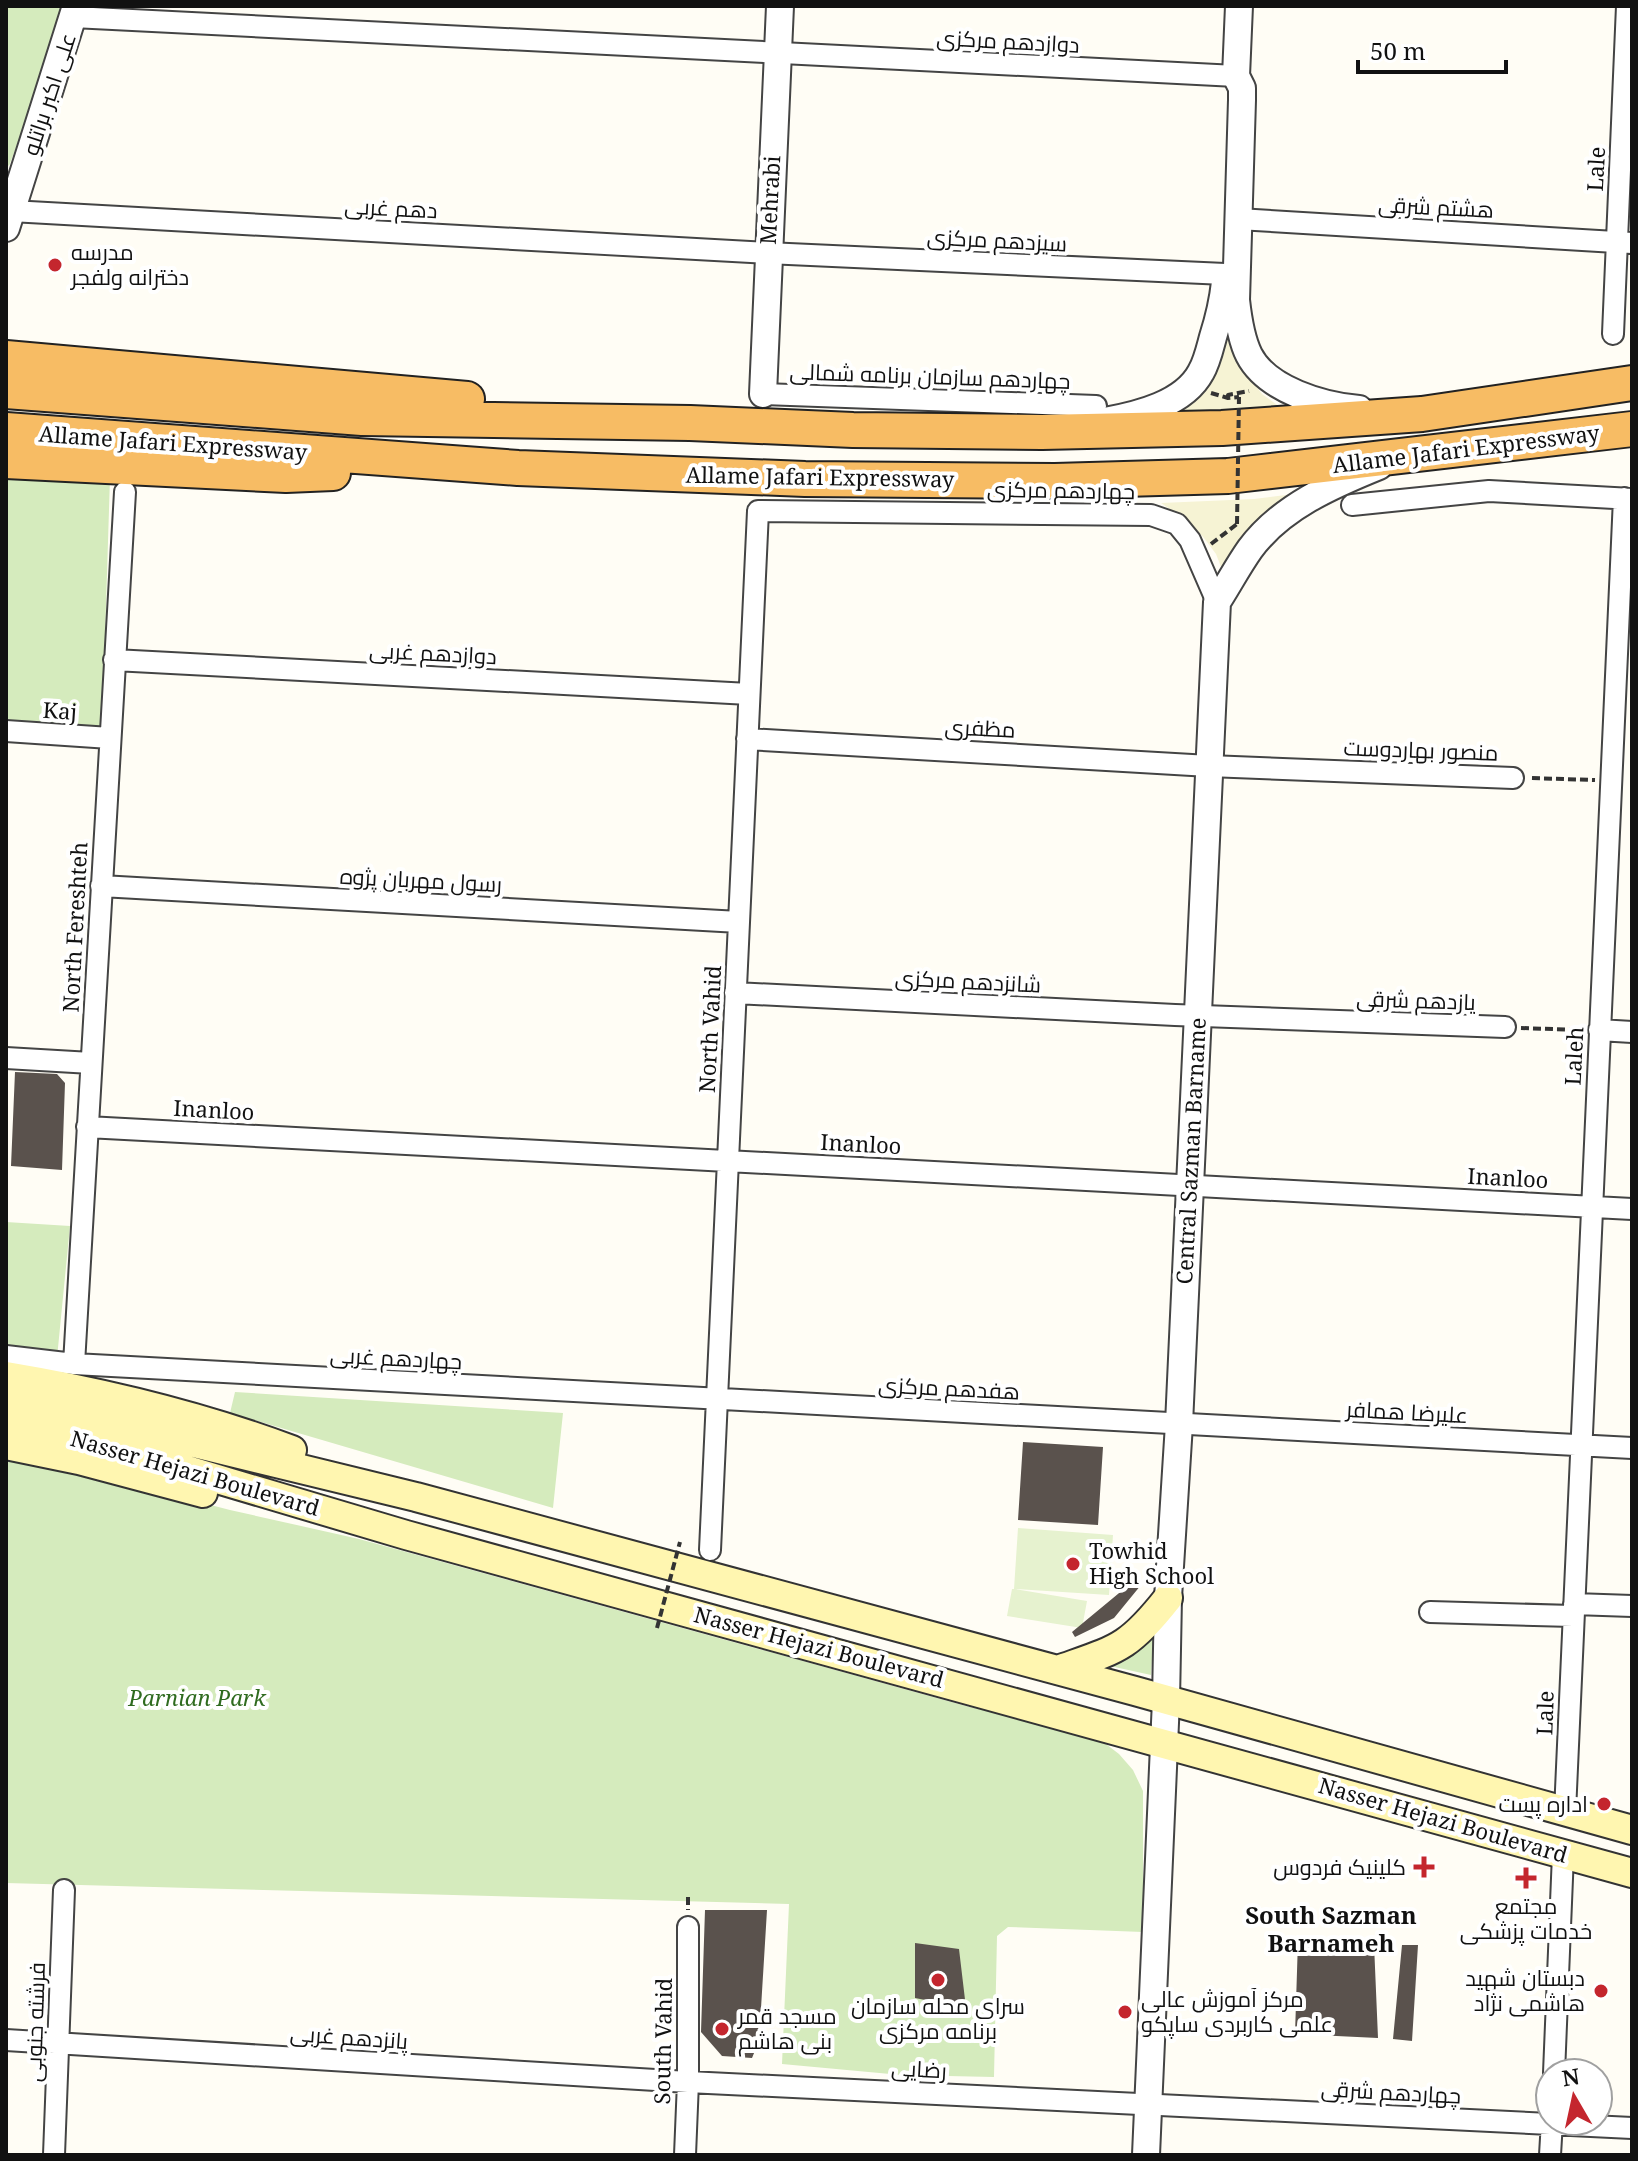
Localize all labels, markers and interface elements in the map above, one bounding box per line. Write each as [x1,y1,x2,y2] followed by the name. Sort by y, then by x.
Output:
[936,21,1080,61] street label: دوازدهم مرکزی
[1358,24,1506,74] scale bar
[14,29,82,159] street label: علی اکبر براتلو
[1370,34,1426,67] text: 50 m
[1579,146,1611,192] street label: Lale
[752,155,786,245] street label: Mehrabi
[1377,188,1495,226] street label: هشتم شرقی
[344,190,438,226] street label: دهم غربی
[926,220,1068,260] street label: سیزدهم مرکزی
[69,236,189,291] place label: مدرسه دخترانه ولفجر
[46,256,64,274] marker: مدرسه دخترانه ولفجر
[789,355,1071,397] street label: چهاردهم سازمان برنامه شمالی
[1331,417,1602,479] street label: Allame Jafari Expressway
[38,418,309,466] street label: Allame Jafari Expressway
[685,459,955,493] street label: Allame Jafari Expressway
[987,473,1135,507] street label: چهاردهم مرکزی
[368,634,498,672] street label: دوازدهم غربی
[42,694,78,726] street label: Kaj
[944,710,1016,744] street label: مظفری
[1343,731,1499,767] street label: منصور بهاردوست
[55,841,93,1013] street label: North Fereshteh
[339,860,503,899] street label: رسول مهربان پژوه
[894,961,1042,1001] street label: شانزدهم مرکزی
[691,964,727,1094] street label: North Vahid
[1356,982,1476,1018] street label: یازدهم شرقی
[1168,1017,1212,1285] street label: Central Sazman Barname
[1556,1026,1590,1086] street label: Laleh
[173,1092,255,1126] street label: Inanloo
[820,1126,902,1160] street label: Inanloo
[1467,1160,1549,1194] street label: Inanloo
[329,1339,463,1377] street label: چهاردهم غربی
[877,1368,1021,1408] street label: هفدهم مرکزی
[1343,1393,1469,1429] street label: علیرضا همافر
[67,1422,324,1522] street label: Nasser Hejazi Boulevard
[1089,1535,1214,1590] place label: Towhid High School
[1064,1555,1082,1573] marker: Towhid High School
[691,1598,948,1694] street label: Nasser Hejazi Boulevard
[127,1682,267,1712] park label: Parnian Park
[1528,1690,1560,1736] street label: Lale
[1315,1769,1572,1869] street label: Nasser Hejazi Boulevard
[1498,1788,1588,1819] place label: اداره پست
[1595,1795,1613,1813] marker: اداره پست
[1273,1851,1406,1881] place label: کلینیک فردوس
[1413,1856,1435,1878] marker: کلینیک فردوس
[1515,1867,1537,1889] marker: مجتمع خدمات پزشکی
[1460,1890,1592,1946] place label: مجتمع خدمات پزشکی
[1245,1898,1417,1959] district label: South Sazman Barnameh
[17,1962,51,2082] street label: فرشته جنوبی
[1465,1962,1585,2017] place label: دبستان شهید هاشمی نژاد
[929,1971,947,1989] marker: سرای محله سازمان برنامه مرکزی
[646,1977,678,2104] street label: South Vahid
[1592,1982,1610,2000] marker: دبستان شهید هاشمی نژاد
[1141,1983,1333,2039] place label: مرکز آموزش عالی علمی کاربردی ساپکو
[851,1990,1025,2045] place label: سرای محله سازمان برنامه مرکزی
[736,2000,837,2057] place label: مسجد قمر بنی هاشم
[1116,2003,1134,2021] marker: مرکز آموزش عالی علمی کاربردی ساپکو
[289,2017,409,2057] street label: پانزدهم غربی
[713,2020,731,2038] marker: مسجد قمر بنی هاشم
[890,2052,948,2084] street label: رضایی
[1534,2057,1614,2137] north arrow
[1560,2060,1582,2092] text: N
[1320,2072,1462,2112] street label: چهاردهم شرقی

